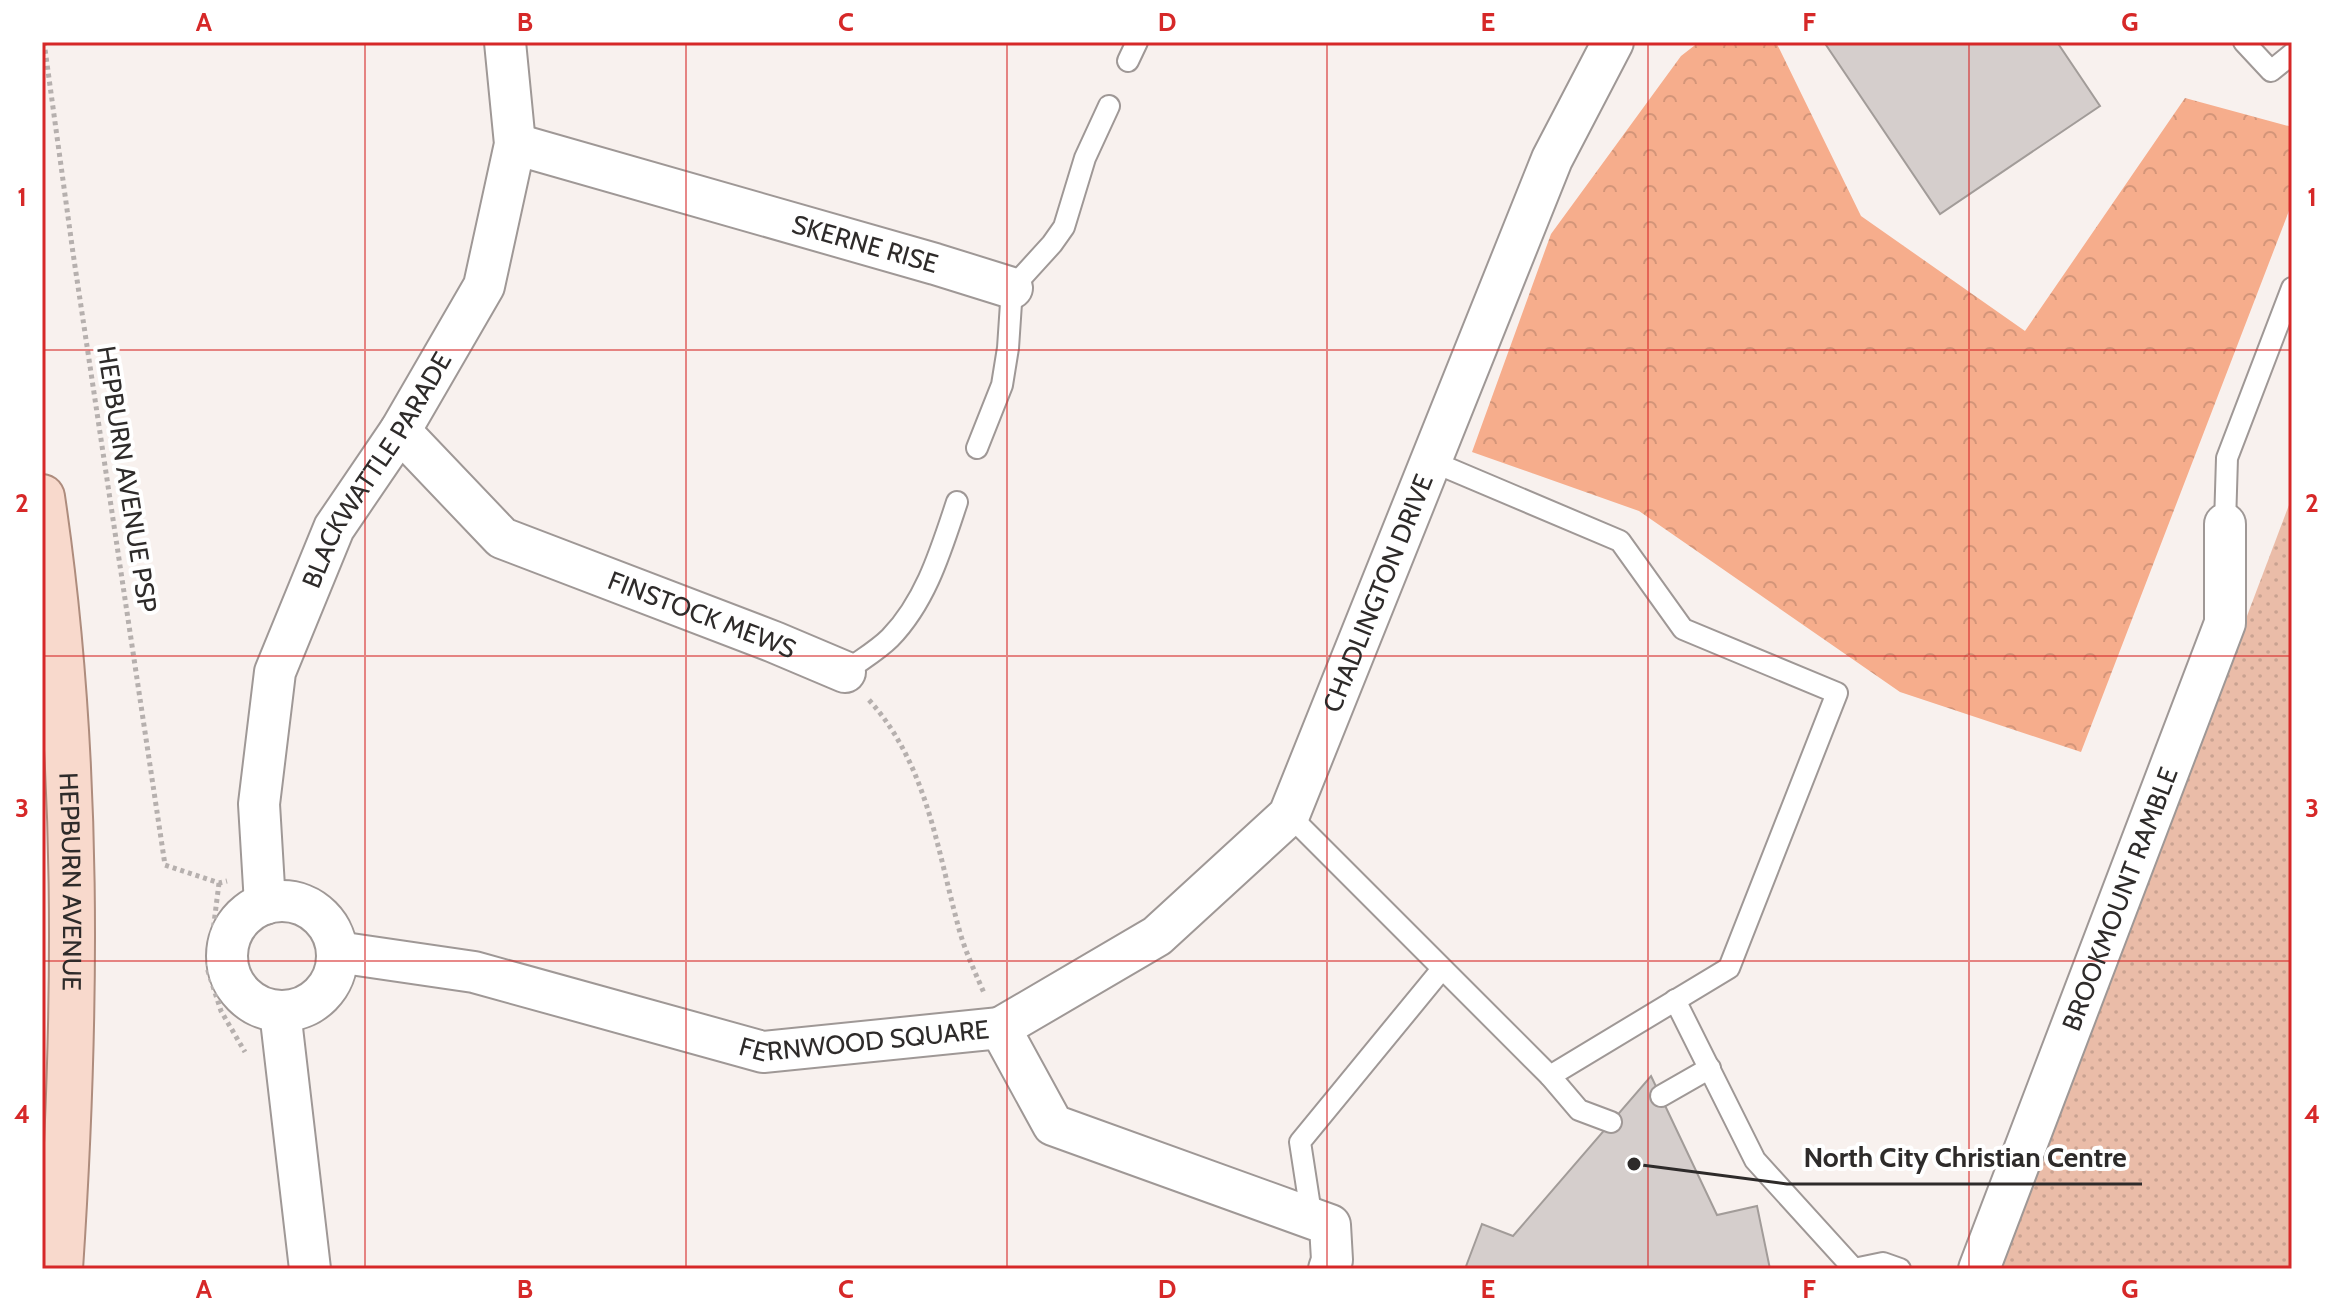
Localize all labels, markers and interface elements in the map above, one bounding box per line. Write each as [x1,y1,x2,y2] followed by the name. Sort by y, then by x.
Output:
[196,6,213,38] text: A
[517,6,533,38] text: B
[838,6,854,38] text: C
[1158,6,1176,38] text: D
[1481,6,1495,38] text: E
[1802,6,1816,38] text: F
[2121,6,2139,38] text: G
[17,181,27,213] text: 1
[2307,181,2317,213] text: 1
[788,208,942,280] street label: SKERNE RISE
[90,344,164,615] street label: HEPBURN AVENUE PSP
[295,346,458,593] street label: BLACKWATTLE PARADE
[1316,470,1440,717] street label: CHADLINGTON DRIVE
[15,487,29,519] text: 2
[2305,487,2319,519] text: 2
[603,564,801,665] street label: FINSTOCK MEWS
[2055,763,2185,1035] street label: BROOKMOUNT RAMBLE
[52,772,88,991] street label: HEPBURN AVENUE
[15,792,29,824] text: 3
[2305,792,2319,824] text: 3
[736,1013,991,1069] street label: FERNWOOD SQUARE
[14,1098,30,1130] text: 4
[2304,1098,2320,1130] text: 4
[1787,1132,2142,1184] callout: North City Christian Centre
[1803,1140,2127,1174] text: North City Christian Centre
[196,1273,213,1305] text: A
[517,1273,533,1305] text: B
[838,1273,854,1305] text: C
[1158,1273,1176,1305] text: D
[1481,1273,1495,1305] text: E
[1802,1273,1816,1305] text: F
[2121,1273,2139,1305] text: G

